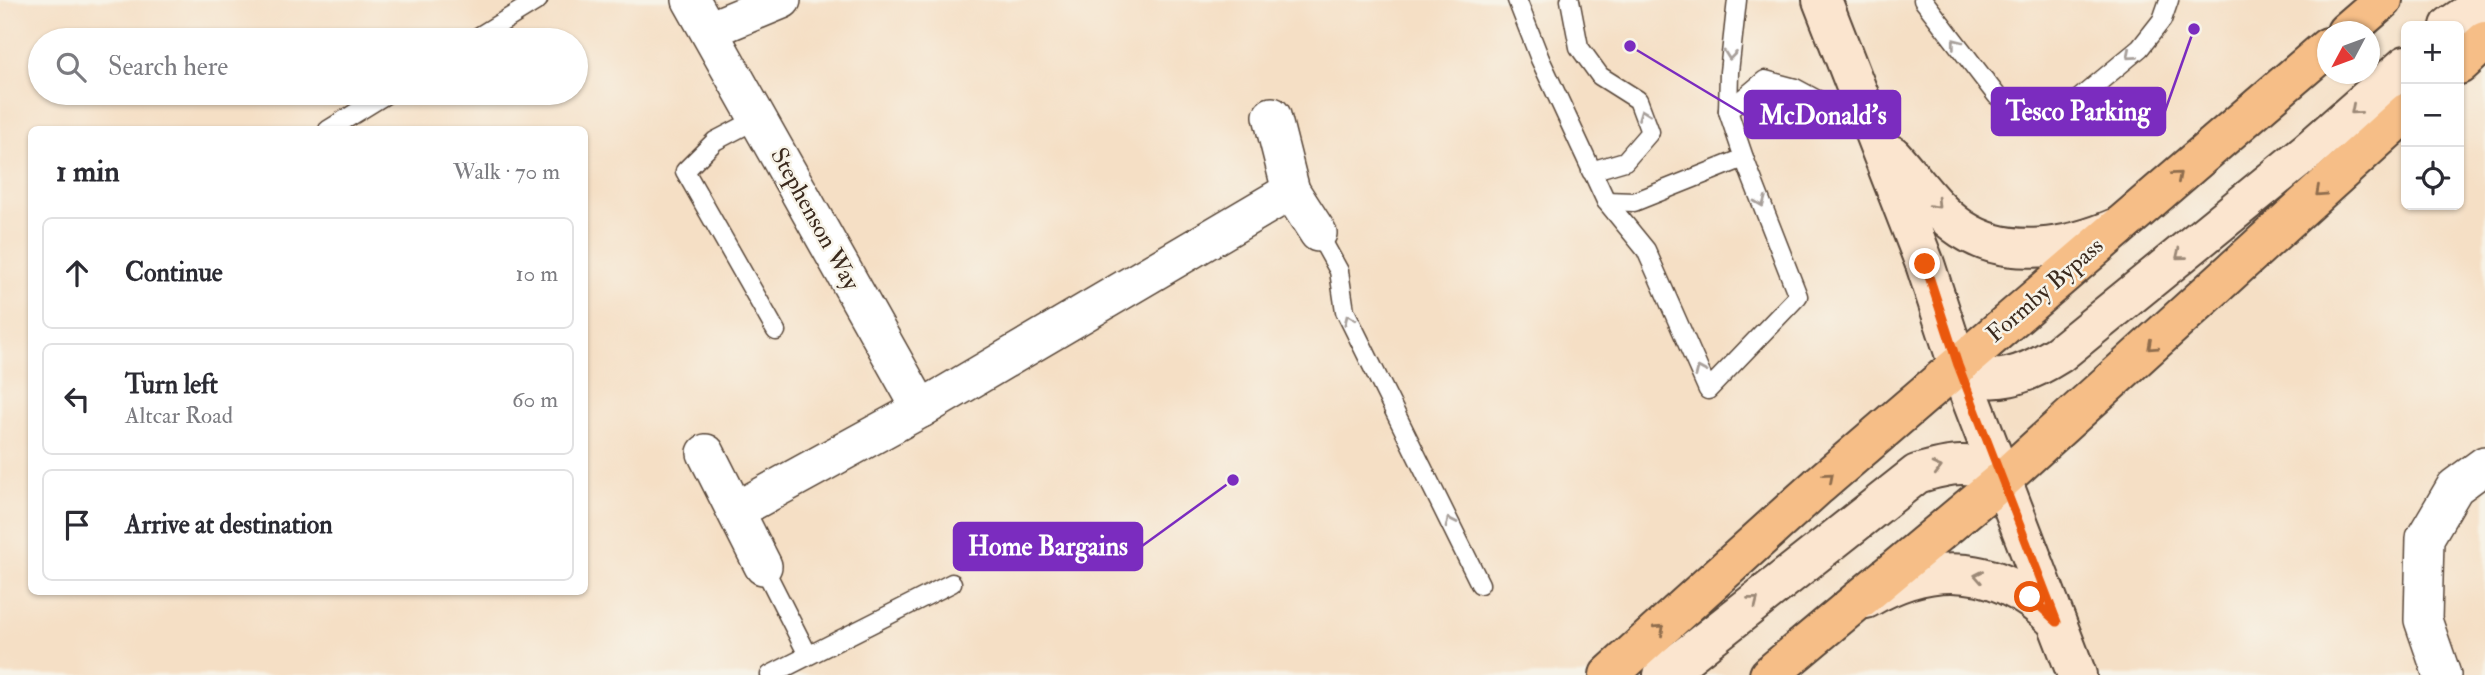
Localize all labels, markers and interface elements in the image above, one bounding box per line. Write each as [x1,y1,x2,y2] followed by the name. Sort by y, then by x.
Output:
[2317,21,2380,84] north arrow
[2401,21,2464,210] map controls
[2401,21,2464,84] button: +
[28,28,588,105] search box
[1952,38,1965,50] one-way arrow
[2126,47,2139,59] one-way arrow
[52,48,90,86] icon: search
[1723,49,1738,61] one-way arrow
[108,51,228,83] text: Search here
[2401,84,2464,147] button: −
[1992,88,2165,135] callout: Tesco Parking
[1745,91,1900,138] callout: McDonald's
[2005,96,2152,129] text: Tesco Parking
[1758,100,1887,132] text: McDonald's
[2350,101,2363,114] one-way arrow
[1637,108,1651,120] one-way arrow
[763,142,867,296] street label: Stephenson Way
[2401,147,2464,210] button: locate
[56,153,120,190] text: 1 min
[453,157,560,186] text: Walk · 70 m
[2169,172,2182,184] one-way arrow
[2315,184,2328,196] one-way arrow
[1752,195,1766,207] one-way arrow
[1928,196,1940,209] one-way arrow
[1980,231,2110,349] street label: Formby Bypass
[2176,247,2188,260] one-way arrow
[1909,248,1940,279] route end
[58,254,96,292] icon: ahead
[125,257,223,289] text: Continue
[515,259,558,288] text: 10 m
[1343,313,1357,326] one-way arrow
[2147,337,2160,350] one-way arrow
[1694,366,1708,378] one-way arrow
[125,369,218,401] text: Turn left
[58,380,96,418] icon: left
[512,385,558,414] text: 60 m
[125,401,233,430] text: Altcar Road
[1931,462,1943,477] one-way arrow
[1820,473,1833,485] one-way arrow
[58,506,96,544] icon: arrive
[125,509,333,541] text: Arrive at destination
[1444,517,1458,530] one-way arrow
[954,523,1142,570] callout: Home Bargains
[968,531,1128,564] text: Home Bargains
[1973,569,1985,584] one-way arrow
[2014,581,2045,612] route start
[1746,597,1759,609] one-way arrow
[1652,625,1665,637] one-way arrow

